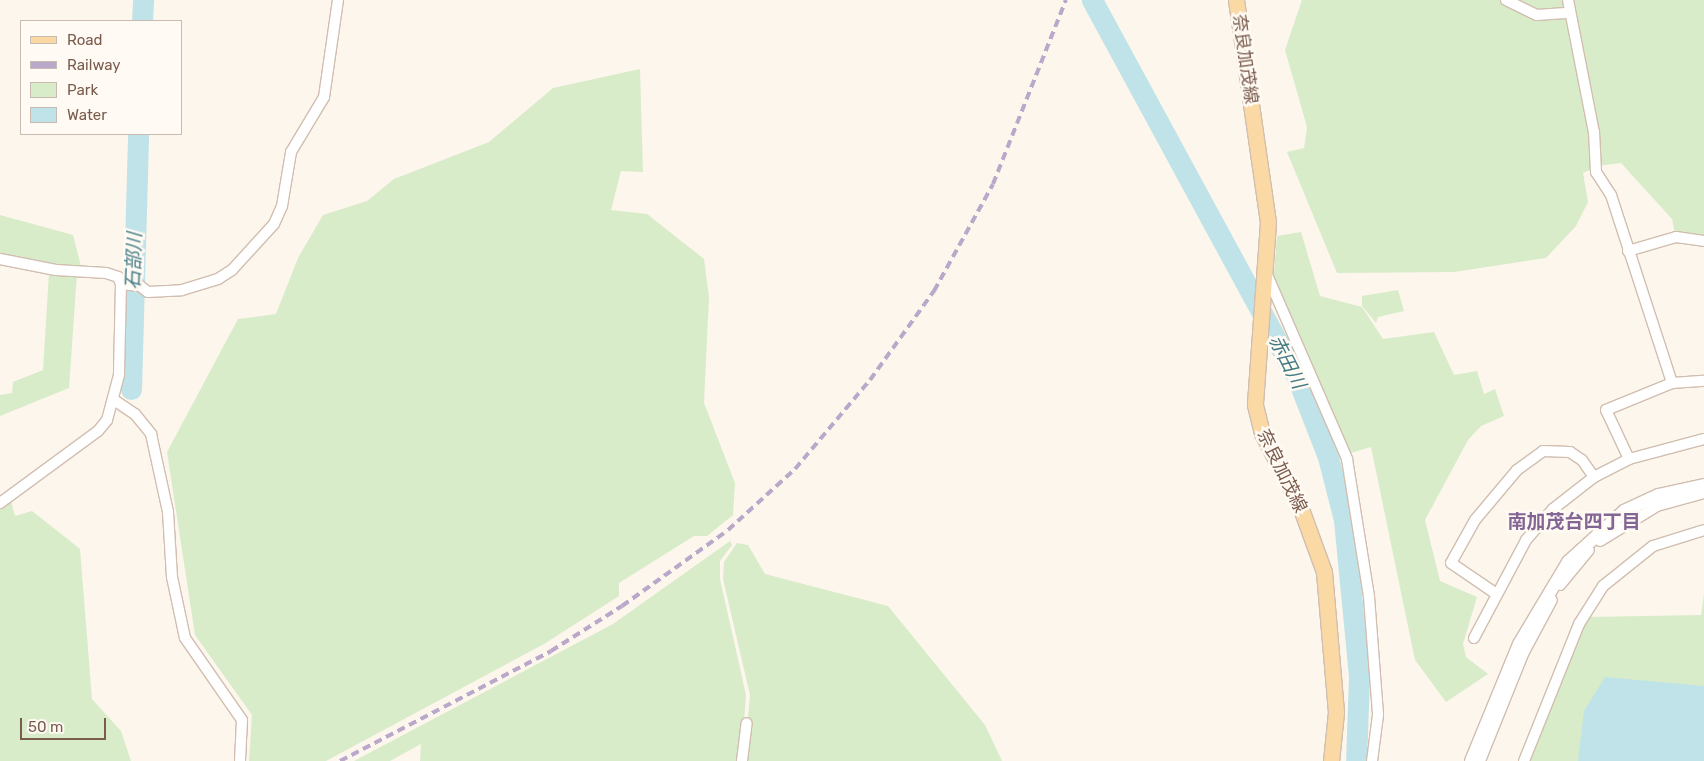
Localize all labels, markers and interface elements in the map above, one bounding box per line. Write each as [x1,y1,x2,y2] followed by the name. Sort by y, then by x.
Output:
[1228,13,1262,105] street label: 奈良加茂線
[20,20,182,135] legend
[67,31,103,49] text: Road
[67,56,121,74] text: Railway
[67,81,98,99] text: Park
[67,106,107,124] text: Water
[122,232,146,290] water label: 石部川
[1264,331,1310,393] water label: 赤田川
[1253,426,1311,516] street label: 奈良加茂線
[1508,511,1640,533] district label: 南加茂台四丁目
[22,708,109,740] scale bar
[28,718,63,736] text: 50 m

